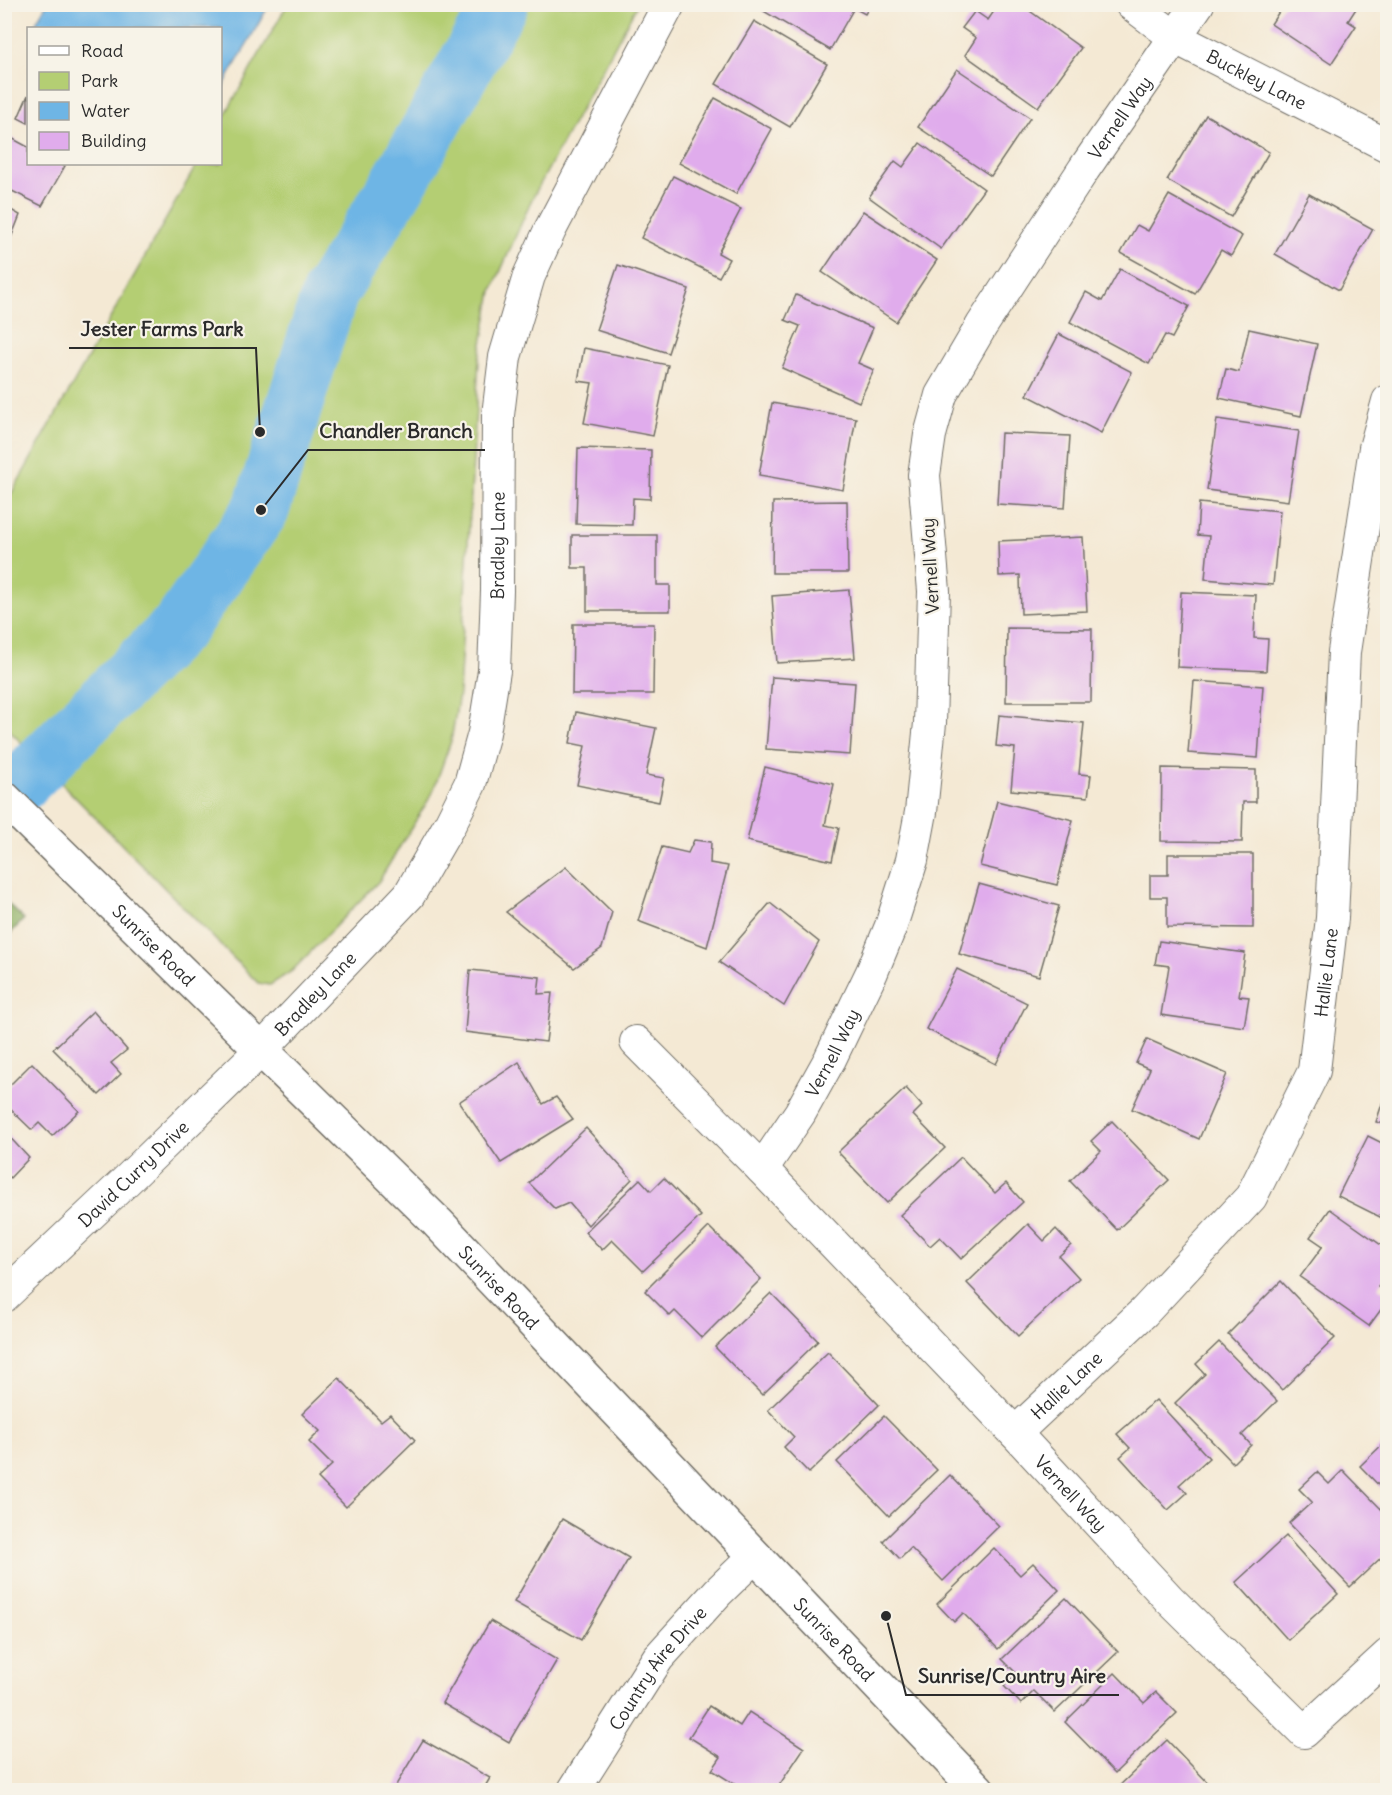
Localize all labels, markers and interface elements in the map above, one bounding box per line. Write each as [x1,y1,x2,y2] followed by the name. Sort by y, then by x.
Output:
[27,27,222,165] legend
[81,39,124,62] text: Road
[1203,44,1310,114] street label: Buckley Lane
[81,69,118,92] text: Park
[1083,71,1156,164] street label: Vernell Way
[81,99,131,122] text: Water
[81,129,146,152] text: Building
[69,310,256,348] callout: Jester Farms Park
[81,316,243,341] text: Jester Farms Park
[308,412,485,450] callout: Chandler Branch
[319,418,473,443] text: Chandler Branch
[485,491,509,600] street label: Bradley Lane
[916,517,944,615] street label: Vernell Way
[108,899,201,991] street label: Sunrise Road
[1309,927,1342,1018] street label: Hallie Lane
[269,946,361,1040] street label: Bradley Lane
[800,1005,864,1101] street label: Vernell Way
[73,1115,193,1232] street label: David Curry Drive
[454,1241,545,1334] street label: Sunrise Road
[1026,1346,1107,1424] street label: Hallie Lane
[1030,1450,1112,1537] street label: Vernell Way
[789,1592,880,1686] street label: Sunrise Road
[604,1601,711,1734] street label: Country Aire Drive
[906,1657,1119,1695] callout: Sunrise/Country Aire
[918,1663,1106,1688] text: Sunrise/Country Aire

